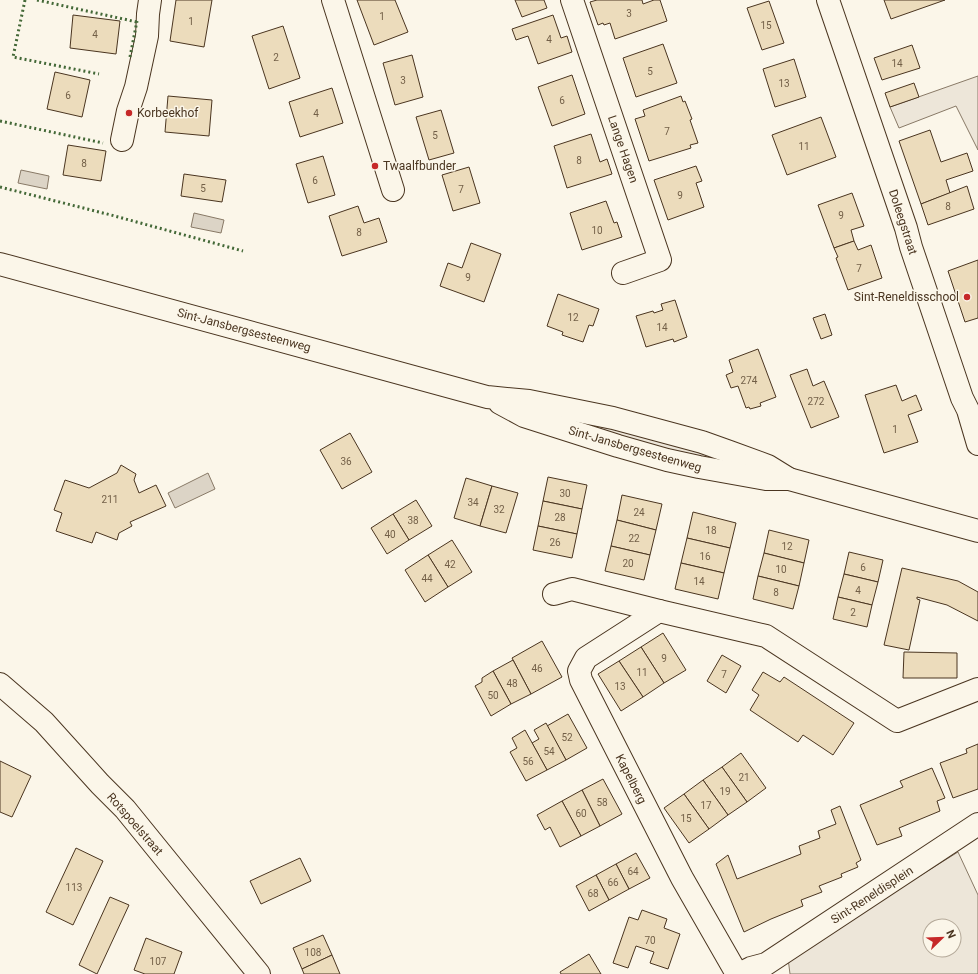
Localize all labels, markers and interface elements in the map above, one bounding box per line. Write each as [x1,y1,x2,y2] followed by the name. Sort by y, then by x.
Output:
[626,8,632,19] house number: 3
[379,11,385,22] house number: 1
[188,16,194,27] house number: 1
[760,20,772,31] house number: 15
[92,29,98,40] house number: 4
[546,34,552,45] house number: 4
[273,52,279,63] house number: 2
[891,58,903,69] house number: 14
[647,66,653,77] house number: 5
[400,75,406,86] house number: 3
[778,78,790,89] house number: 13
[65,90,71,101] house number: 6
[559,95,565,106] house number: 6
[137,106,199,120] place label: Korbeekhof
[124,108,134,118] marker: Korbeekhof
[313,108,319,119] house number: 4
[605,113,641,185] street label: Lange Hagen
[664,126,670,137] house number: 7
[432,130,438,141] house number: 5
[798,141,810,152] house number: 11
[576,155,582,166] house number: 8
[81,158,87,169] house number: 8
[383,159,456,173] place label: Twaalfbunder
[370,161,380,171] marker: Twaalfbunder
[312,175,318,186] house number: 6
[200,183,206,194] house number: 5
[458,184,464,195] house number: 7
[886,187,920,257] street label: Doleegstraat
[677,190,683,201] house number: 9
[945,201,951,212] house number: 8
[838,210,844,221] house number: 9
[591,225,603,236] house number: 10
[356,227,362,238] house number: 8
[856,263,862,274] house number: 7
[465,272,471,283] house number: 9
[854,290,959,304] place label: Sint-Reneldisschool
[962,292,972,302] marker: Sint-Reneldisschool
[176,305,312,355] street label: Sint-Jansbergsesteenweg
[567,312,579,323] house number: 12
[656,322,668,333] house number: 14
[741,375,758,386] house number: 274
[808,396,825,407] house number: 272
[567,423,703,475] street label: Sint-Jansbergsesteenweg
[892,424,898,435] house number: 1
[340,456,352,467] house number: 36
[559,488,571,499] house number: 30
[102,494,118,505] house number: 211
[467,497,479,508] house number: 34
[493,504,505,515] house number: 32
[633,507,645,518] house number: 24
[554,512,566,523] house number: 28
[407,515,419,526] house number: 38
[705,525,717,536] house number: 18
[384,529,396,540] house number: 40
[628,533,640,544] house number: 22
[549,537,561,548] house number: 26
[781,541,793,552] house number: 12
[699,551,711,562] house number: 16
[622,558,634,569] house number: 20
[444,559,456,570] house number: 42
[860,562,866,573] house number: 6
[775,564,787,575] house number: 10
[421,573,433,584] house number: 44
[693,576,705,587] house number: 14
[855,585,861,596] house number: 4
[773,587,779,598] house number: 8
[850,607,856,618] house number: 2
[661,653,667,664] house number: 9
[531,663,543,674] house number: 46
[636,667,648,678] house number: 11
[721,669,727,680] house number: 7
[506,678,518,689] house number: 48
[614,681,626,692] house number: 13
[487,690,499,701] house number: 50
[561,732,573,743] house number: 52
[543,746,555,757] house number: 54
[613,752,649,806] street label: Kapelberg
[522,756,534,767] house number: 56
[738,772,750,783] house number: 21
[719,786,731,797] house number: 19
[104,790,166,858] street label: Rotspoelstraat
[596,797,608,808] house number: 58
[700,800,712,811] house number: 17
[575,808,587,819] house number: 60
[680,813,692,824] house number: 15
[828,863,916,927] street label: Sint-Reneldisplein
[627,866,639,877] house number: 64
[607,877,619,888] house number: 66
[66,882,82,893] house number: 113
[587,888,599,899] house number: 68
[922,918,962,958] north arrow
[943,928,958,941] text: N
[644,935,656,946] house number: 70
[305,947,322,958] house number: 108
[150,956,167,967] house number: 107

